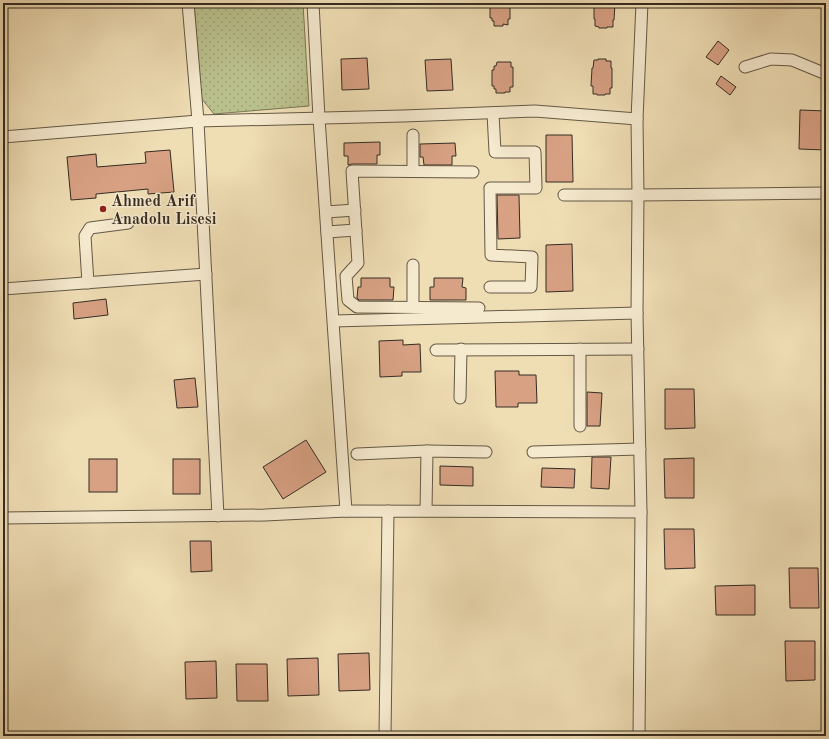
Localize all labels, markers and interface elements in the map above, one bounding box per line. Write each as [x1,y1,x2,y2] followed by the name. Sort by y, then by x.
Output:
[111,194,217,228] place label: Ahmed Arif Anadolu Lisesi
[98,204,108,214] marker: Ahmed Arif Anadolu Lisesi

